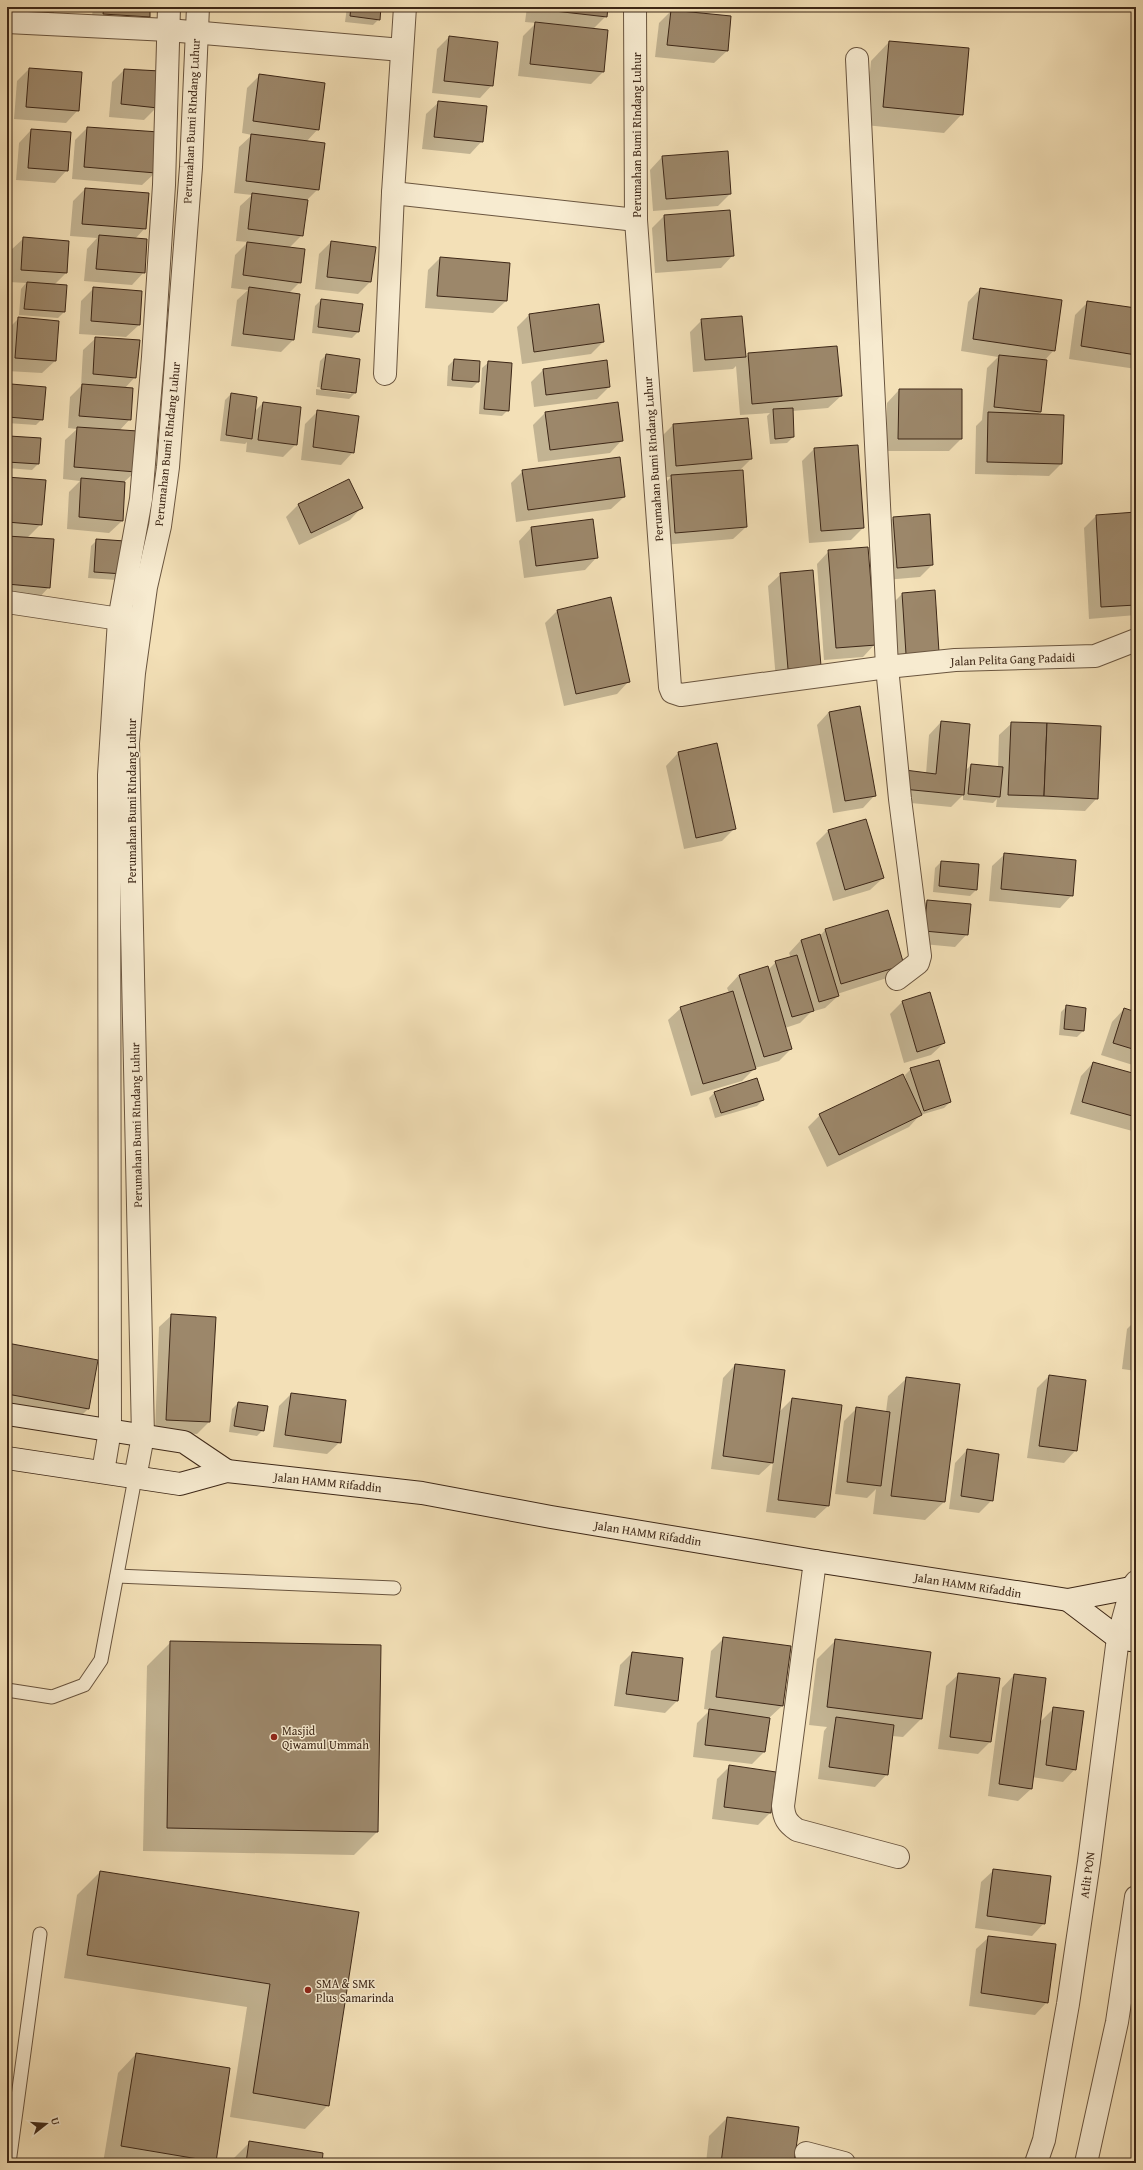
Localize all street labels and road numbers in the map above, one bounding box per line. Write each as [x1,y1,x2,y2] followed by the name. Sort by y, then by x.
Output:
[178,38,204,204] street label: Perumahan Bumi RIndang Luhur
[628,52,645,218] street label: Perumahan Bumi RIndang Luhur
[150,361,184,527] street label: Perumahan Bumi RIndang Luhur
[639,376,667,542] street label: Perumahan Bumi RIndang Luhur
[948,648,1076,670] street label: Jalan Pelita Gang Padaidi
[123,718,140,884] street label: Perumahan Bumi RIndang Luhur
[126,1042,146,1208] street label: Perumahan Bumi RIndang Luhur
[271,1468,383,1496] street label: Jalan HAMM Rifaddin
[591,1516,703,1550] street label: Jalan HAMM Rifaddin
[911,1568,1023,1602] street label: Jalan HAMM Rifaddin
[1075,1851,1099,1899] street label: Atlit PON

